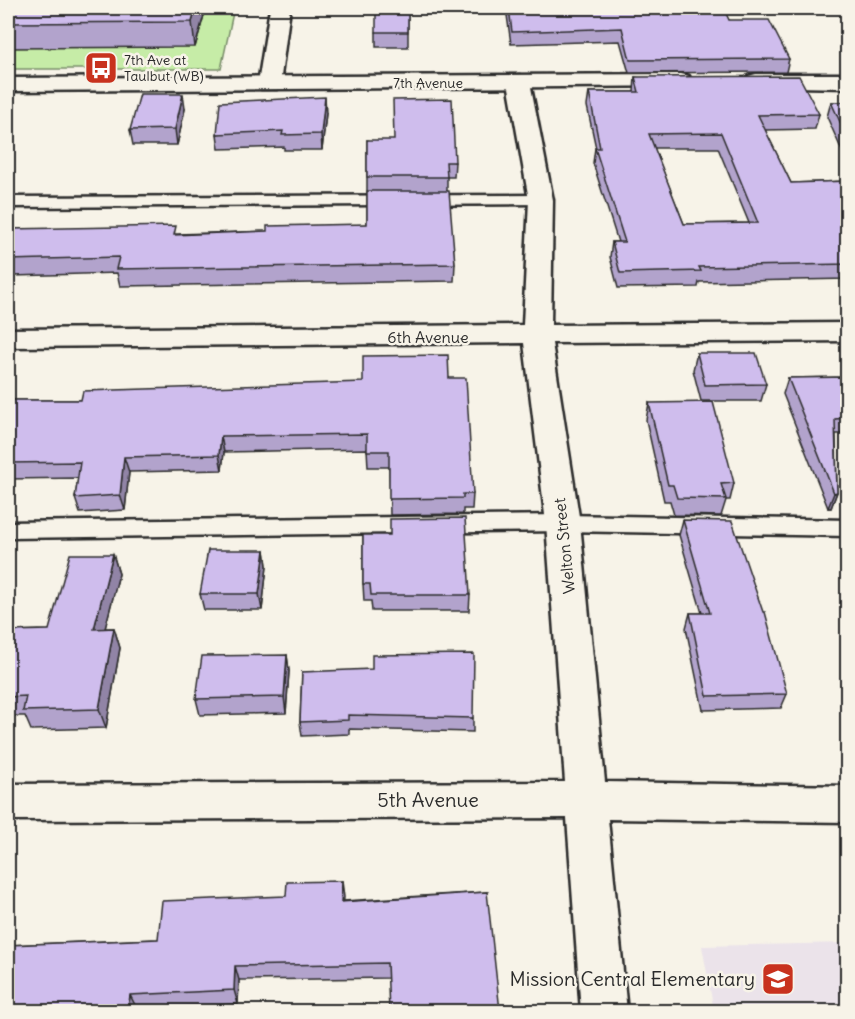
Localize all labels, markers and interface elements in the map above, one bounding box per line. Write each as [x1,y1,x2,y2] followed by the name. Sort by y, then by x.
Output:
[83,50,119,86] bus stop icon: 7th Ave at Taulbut (WB)
[124,51,204,85] place label: 7th Ave at Taulbut (WB)
[393,74,463,92] street label: 7th Avenue
[387,327,469,347] street label: 6th Avenue
[549,496,579,595] street label: Welton Street
[377,787,479,812] street label: 5th Avenue
[760,961,796,997] school or university icon: Mission Central Elementary
[510,966,755,991] place label: Mission Central Elementary

